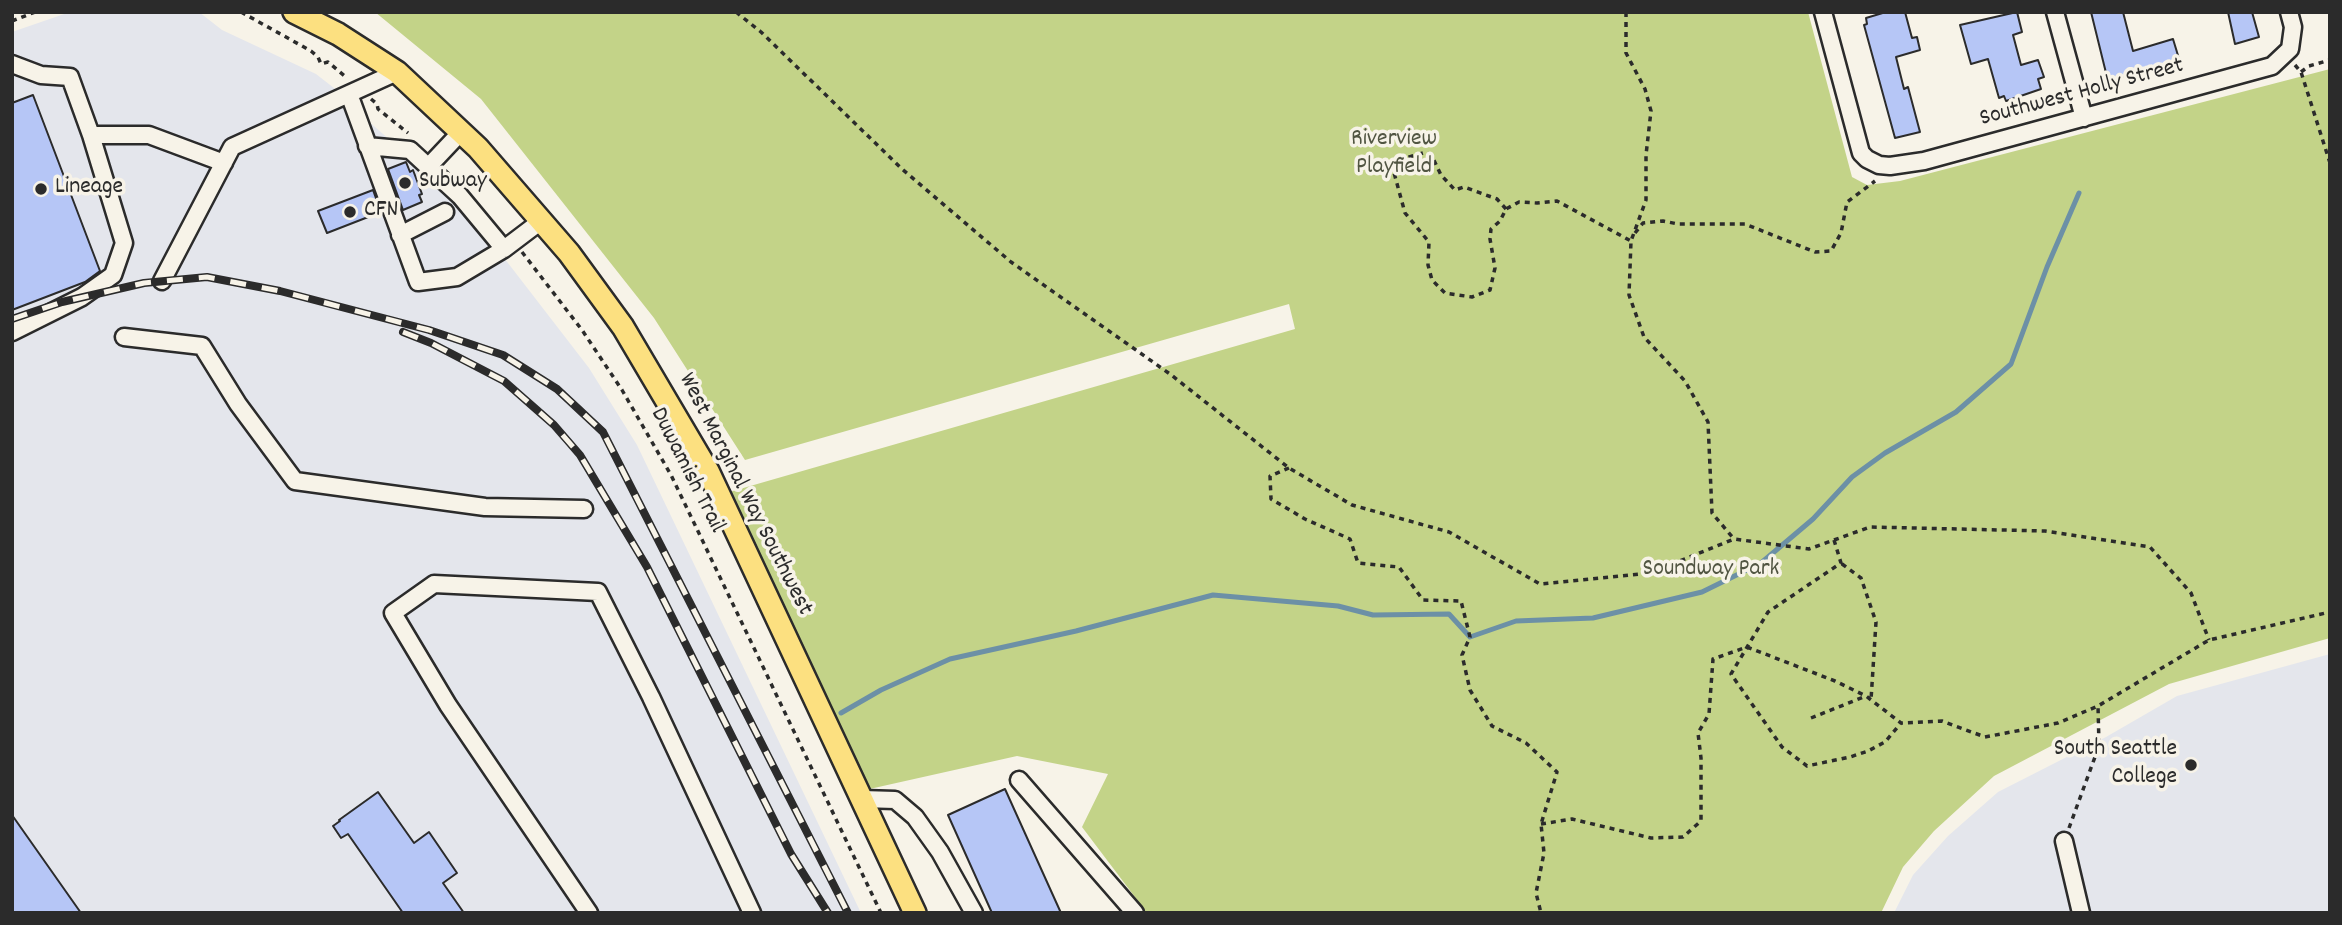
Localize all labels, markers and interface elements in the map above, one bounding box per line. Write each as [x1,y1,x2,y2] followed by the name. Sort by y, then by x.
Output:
[1977,53,2187,135] street label: Southwest Holly Street
[1351,127,1437,183] park label: Riverview Playfield
[419,169,487,197] place label: Subway
[55,175,123,203] place label: Lineage
[397,175,413,191] marker: Subway
[33,181,49,197] marker: Lineage
[364,198,398,226] place label: CFN
[342,204,358,220] marker: CFN
[670,369,818,621] street label: West Marginal Way Southwest
[642,404,730,538] street label: Duwamish Trail
[1643,557,1779,585] park label: Soundway Park
[2054,737,2177,793] place label: South Seattle College
[2183,757,2199,773] marker: South Seattle College

